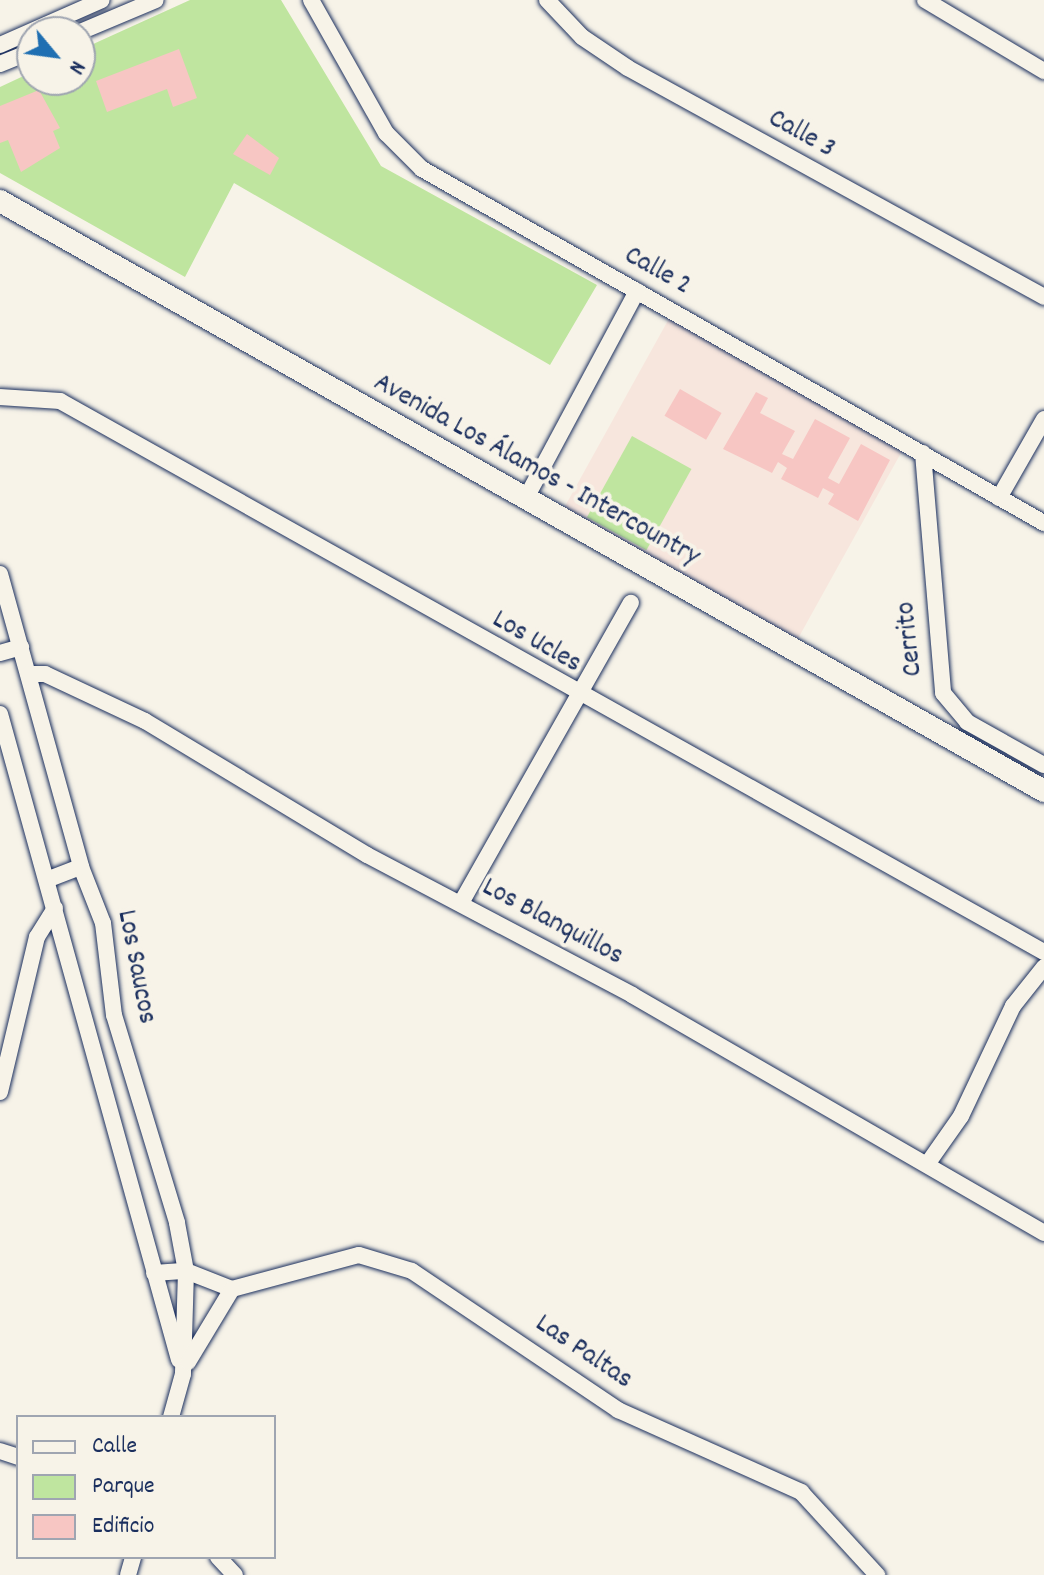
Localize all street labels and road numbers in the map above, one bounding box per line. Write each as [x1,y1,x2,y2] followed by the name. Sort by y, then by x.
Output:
[762,103,840,167] street label: Calle 3
[618,240,696,304] street label: Calle 2
[367,367,705,575] street label: Avenida Los Álamos - Intercountry
[890,600,932,678] street label: Cerrito
[485,604,587,682] street label: Los Ucles
[476,872,628,974] street label: Los Blanquillos
[108,907,162,1027] street label: Los Saucos
[528,1308,638,1398] street label: Las Paltas

